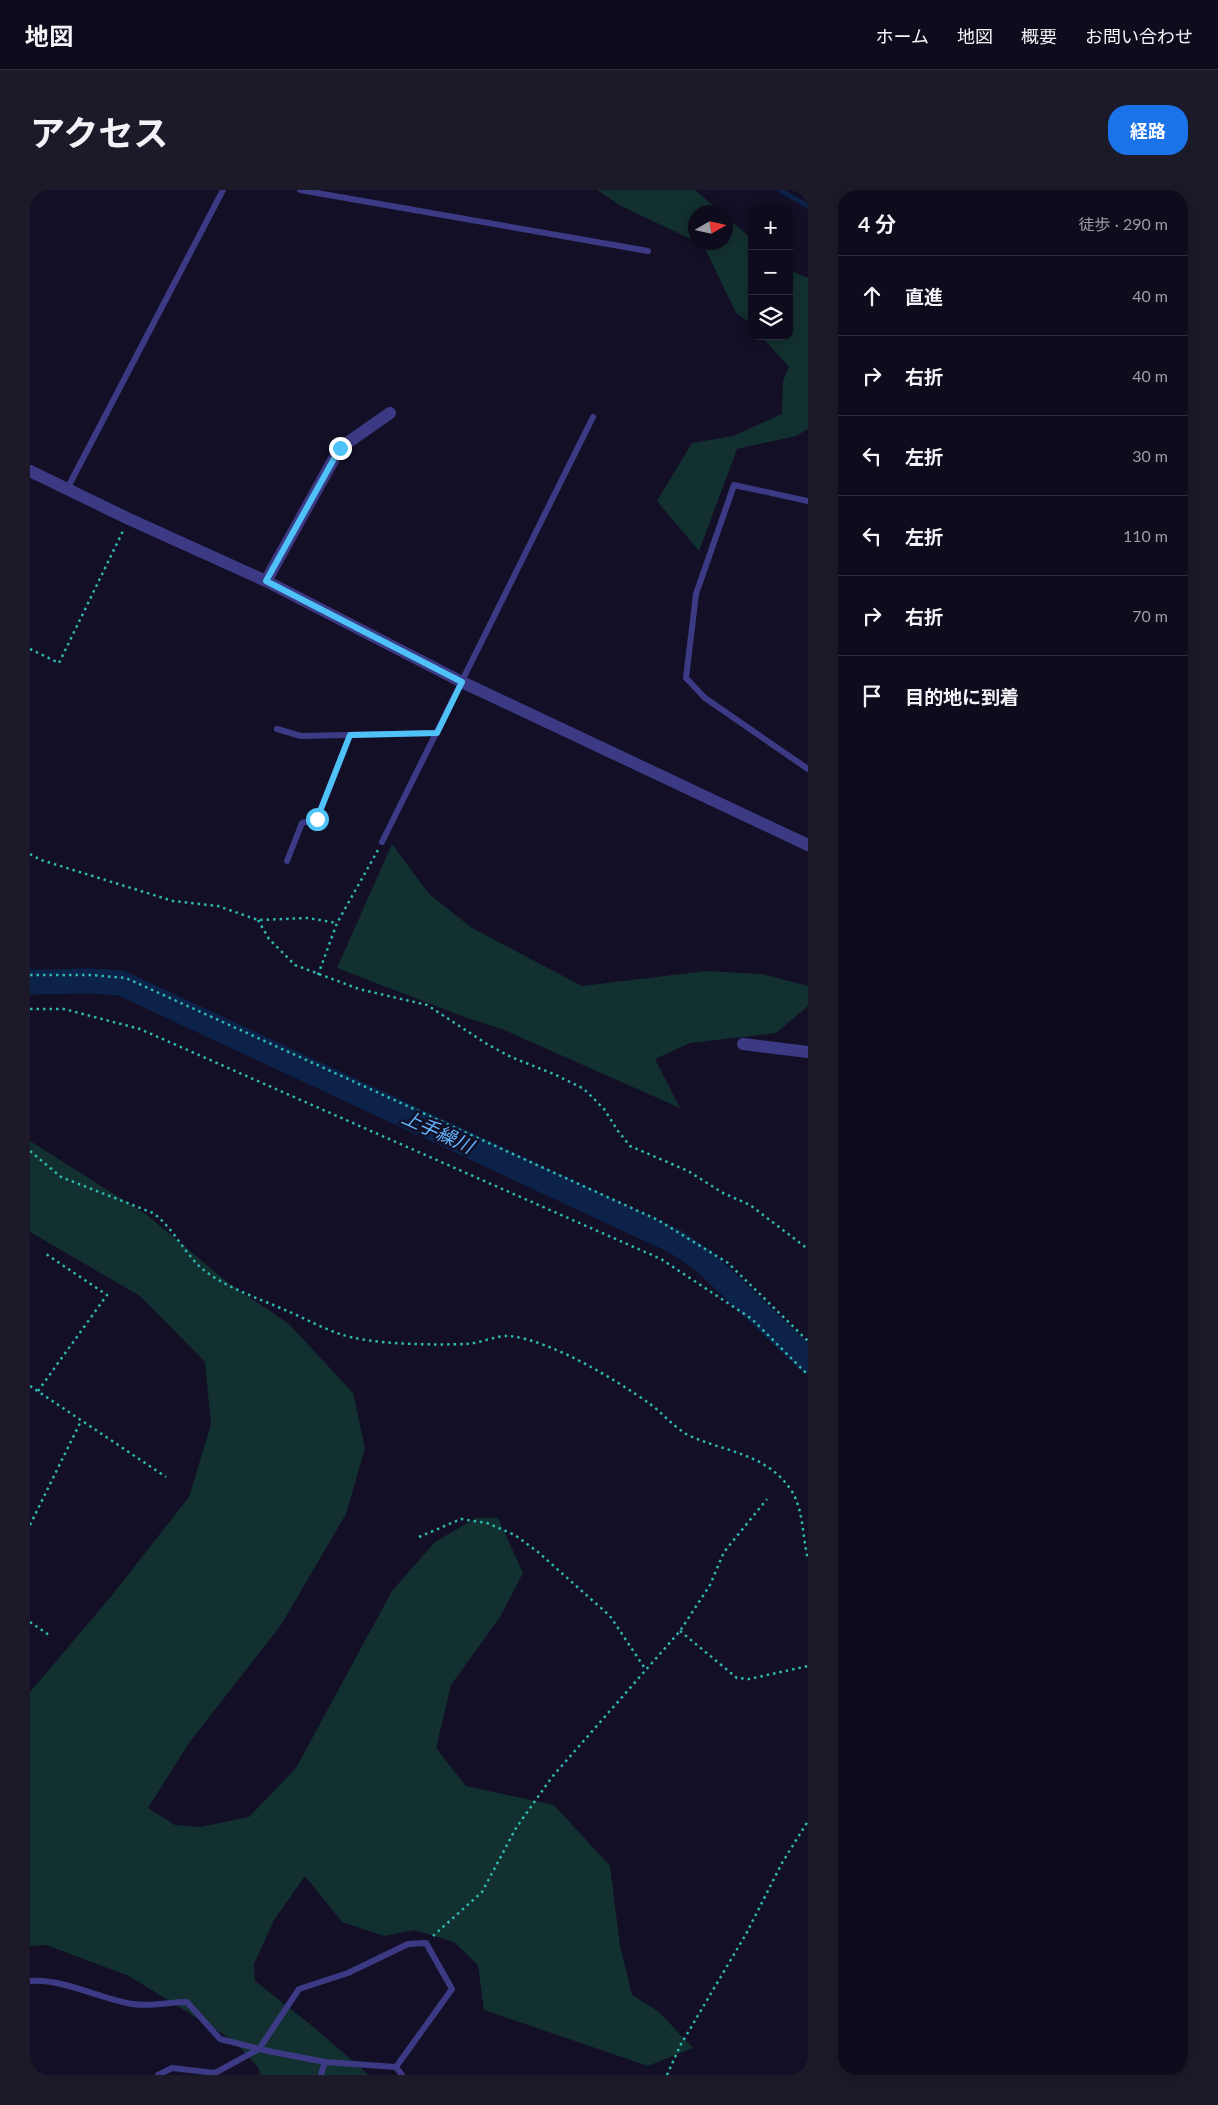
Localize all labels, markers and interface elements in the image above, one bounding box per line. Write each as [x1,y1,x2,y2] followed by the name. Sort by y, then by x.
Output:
[25,21,73,50] text: 地図
[876,25,929,47] text: ホーム
[957,25,993,47] text: 地図
[1021,25,1057,47] text: 概要
[1085,25,1193,47] text: お問い合わせ
[1108,105,1188,155] button: 経路
[30,111,168,153] text: アクセス
[688,205,733,250] north arrow
[748,205,793,340] map controls
[748,205,793,250] button: +
[858,211,896,236] text: 4 分
[1079,214,1168,233] text: 徒歩 · 290 m
[748,250,793,295] button: −
[858,282,886,310] icon: ahead
[905,285,943,308] text: 直進
[1132,286,1168,305] text: 40 m
[748,295,793,340] button: layers
[858,362,886,390] icon: right
[905,365,943,388] text: 右折
[1132,366,1168,385] text: 40 m
[329,437,352,460] route end
[858,442,886,470] icon: left
[905,445,943,468] text: 左折
[1132,446,1168,465] text: 30 m
[858,522,886,550] icon: left
[905,525,943,548] text: 左折
[1123,526,1168,545] text: 110 m
[858,602,886,630] icon: right
[905,605,943,628] text: 右折
[1132,606,1168,625] text: 70 m
[858,682,886,710] icon: arrive
[905,685,1019,708] text: 目的地に到着
[306,808,329,831] route start
[399,1105,479,1158] water label: 上手繰川

